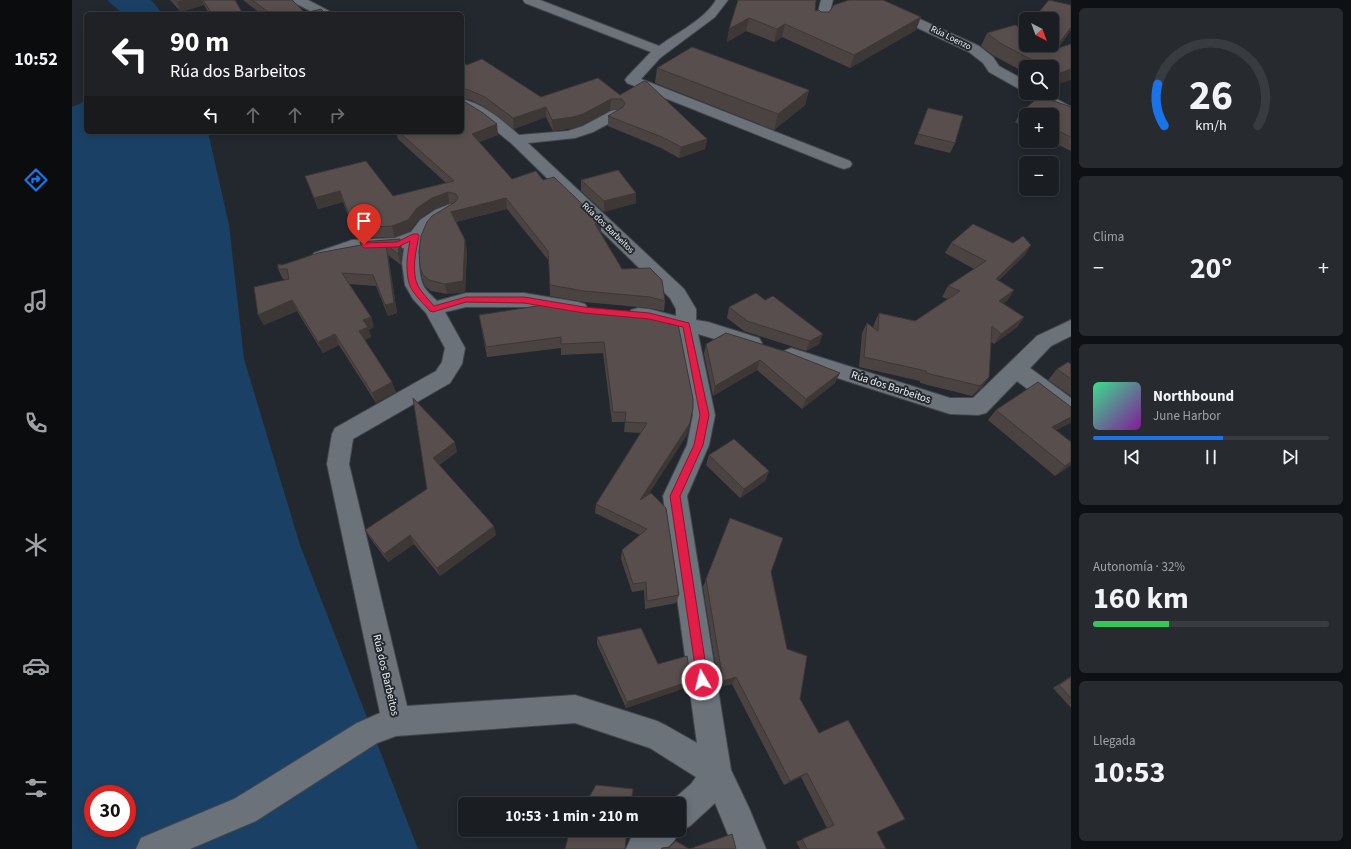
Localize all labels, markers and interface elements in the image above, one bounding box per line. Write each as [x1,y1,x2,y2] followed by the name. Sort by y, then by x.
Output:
[1019,12,1059,52] north arrow
[1019,12,1059,196] map controls
[170,22,229,62] text: 90 m
[929,23,974,53] street label: Rúa Loenzo
[104,28,156,80] icon: left
[14,47,58,72] text: 10:52
[170,59,306,84] text: Rúa dos Barbeitos
[1019,60,1059,100] button: search
[1189,66,1233,126] text: 26
[200,104,222,126] icon: left
[242,104,264,126] icon: ahead
[284,104,306,126] icon: ahead
[326,104,348,126] icon: right
[1019,108,1059,148] button: +
[1195,115,1227,136] text: km/h
[1019,156,1059,196] button: −
[22,166,50,194] icon: directions
[579,200,637,256] street label: Rúa dos Barbeitos
[347,204,381,245] pin
[353,210,375,232] icon: arrive
[1093,228,1124,246] text: Clima
[1190,247,1232,290] text: 20°
[1093,252,1104,284] text: −
[1318,252,1329,284] text: +
[22,287,50,315] icon: music
[849,367,933,407] street label: Rúa dos Barbeitos
[1153,386,1234,407] text: Northbound
[1153,407,1221,425] text: June Harbor
[22,409,50,437] icon: phone
[1121,446,1143,468] icon: previous
[1200,446,1222,468] icon: pause
[1279,446,1301,468] icon: next
[22,531,50,559] icon: climate
[1093,558,1185,576] text: Autonomía · 32%
[1093,577,1189,620] text: 160 km
[369,633,403,718] street label: Rúa dos Barbeitos
[22,652,50,680] icon: car
[681,659,723,701] position arrow
[1093,732,1136,750] text: Llegada
[1093,751,1165,794] text: 10:53
[22,774,50,802] icon: filters
[84,785,136,837] speed limit sign: 30
[505,806,639,827] text: 10:53 · 1 min · 210 m

